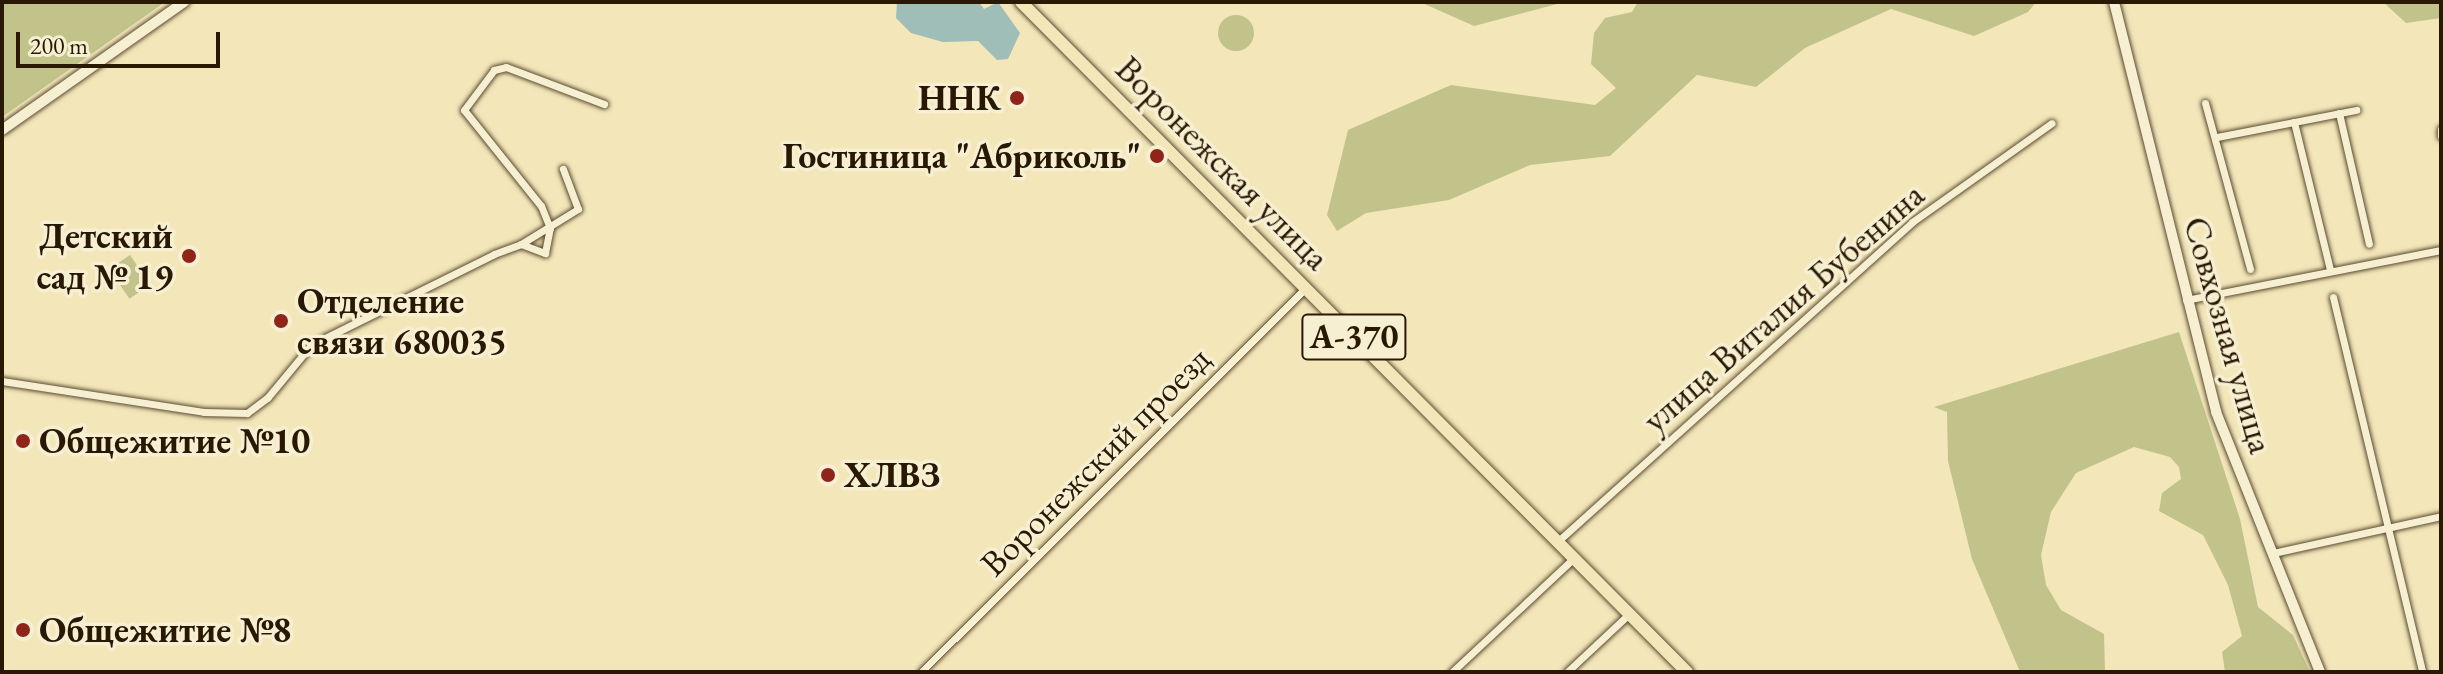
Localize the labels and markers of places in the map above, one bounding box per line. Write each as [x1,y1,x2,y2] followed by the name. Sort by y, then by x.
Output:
[918,76,1001,120] place label: ННК
[1008,89,1026,107] marker: ННК
[782,134,1141,178] place label: Гостиница "Абриколь"
[1148,147,1166,165] marker: Гостиница "Абриколь"
[36,213,173,298] place label: Детский сад № 19
[180,247,198,265] marker: Детский сад № 19
[297,278,507,363] place label: Отделение связи 680035
[272,312,290,330] marker: Отделение связи 680035
[39,419,310,463] place label: Общежитие №10
[14,432,32,450] marker: Общежитие №10
[844,453,940,497] place label: ХЛВЗ
[819,466,837,484] marker: ХЛВЗ
[39,608,291,652] place label: Общежитие №8
[14,621,32,639] marker: Общежитие №8

